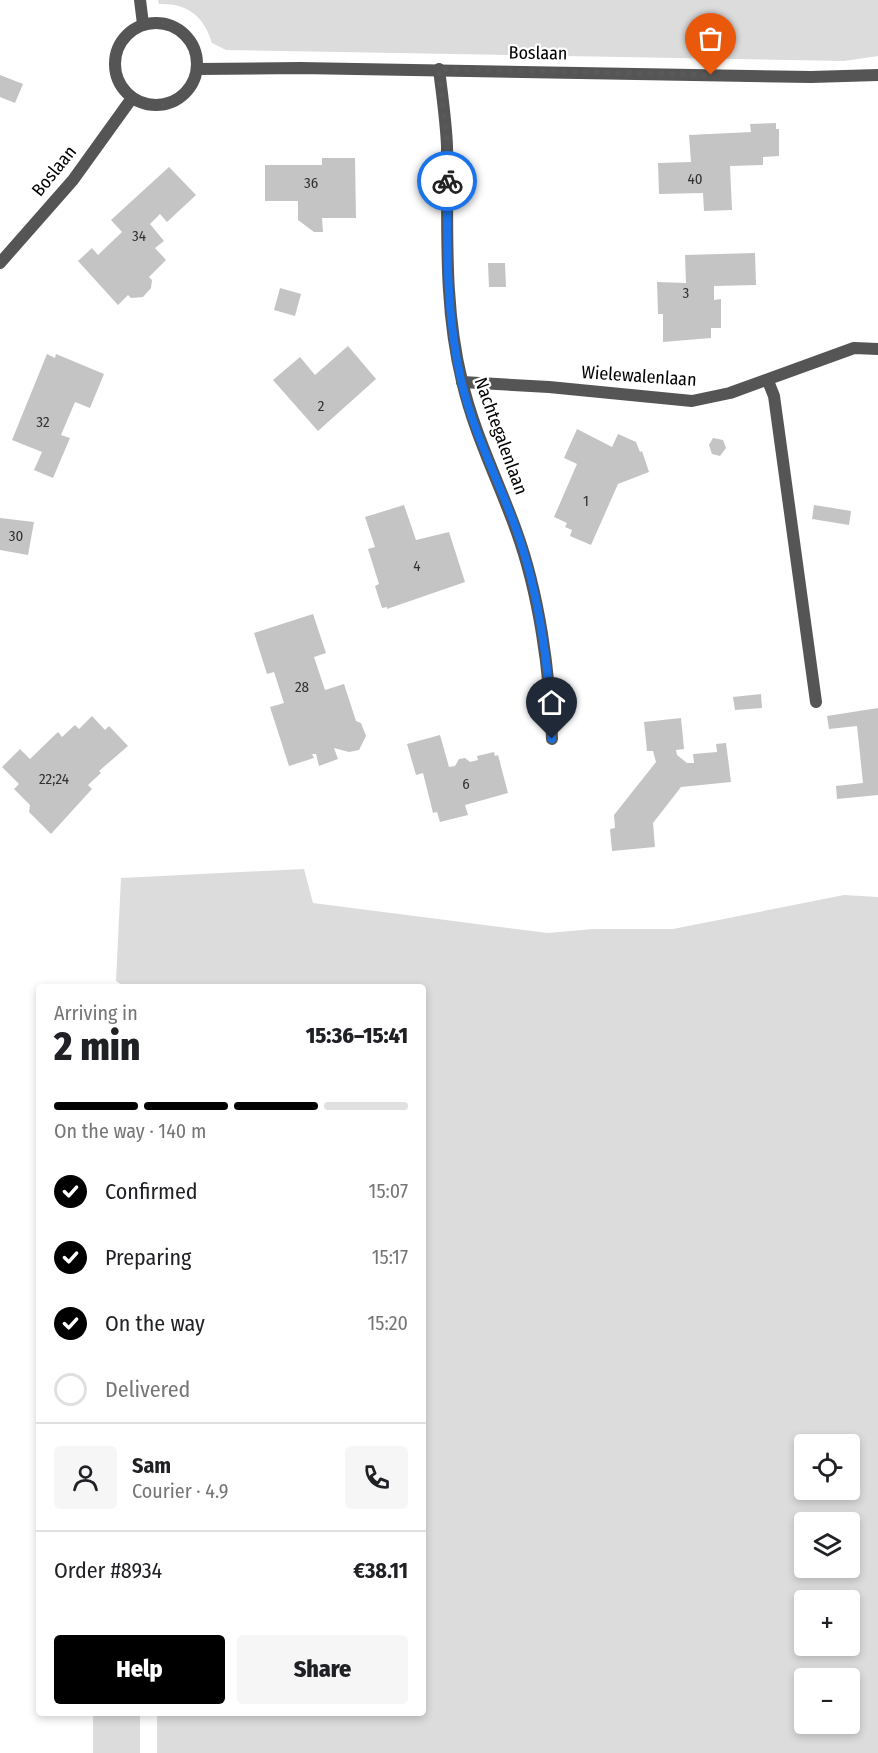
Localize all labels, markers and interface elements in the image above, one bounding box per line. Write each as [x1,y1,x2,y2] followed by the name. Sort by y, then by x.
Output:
[685,13,736,75] pin
[694,22,727,55] icon: bag
[508,41,568,65] street label: Boslaan
[27,141,81,201] street label: Boslaan
[417,151,477,211] courier
[431,165,464,198] icon: bike
[687,170,703,188] house number: 40
[304,174,318,192] house number: 36
[132,227,146,245] house number: 34
[683,284,690,302] house number: 3
[581,361,697,391] street label: Wielewalenlaan
[470,374,532,498] street label: Nachtegalenlaan
[318,397,325,415] house number: 2
[36,413,50,431] house number: 32
[583,492,589,510] house number: 1
[9,527,23,545] house number: 30
[413,557,421,575] house number: 4
[526,677,577,739] pin
[295,678,309,696] house number: 28
[535,686,568,719] icon: home
[39,770,69,788] house number: 22;24
[462,775,470,793] house number: 6
[54,1001,138,1025] text: Arriving in
[306,1022,408,1049] text: 15:36–15:41
[54,1024,140,1070] text: 2 min
[54,1119,206,1143] text: On the way · 140 m
[54,1175,87,1208] icon: check
[105,1178,198,1205] text: Confirmed
[369,1179,408,1203] text: 15:07
[54,1241,87,1274] icon: check
[105,1244,191,1271] text: Preparing
[372,1245,408,1269] text: 15:17
[54,1307,87,1340] icon: check
[105,1310,205,1337] text: On the way
[368,1311,408,1335] text: 15:20
[105,1376,190,1403] text: Delivered
[794,1434,860,1734] map controls
[794,1434,860,1500] button: locate
[54,1446,117,1509] button: person
[345,1446,408,1509] button: phone
[132,1452,171,1479] text: Sam
[132,1479,228,1503] text: Courier · 4.9
[794,1512,860,1578] button: layers
[54,1557,162,1584] text: Order #8934
[353,1557,408,1584] text: €38.11
[794,1590,860,1656] button: +
[54,1635,225,1704] button: Help
[237,1635,408,1704] button: Share
[794,1668,860,1734] button: −

